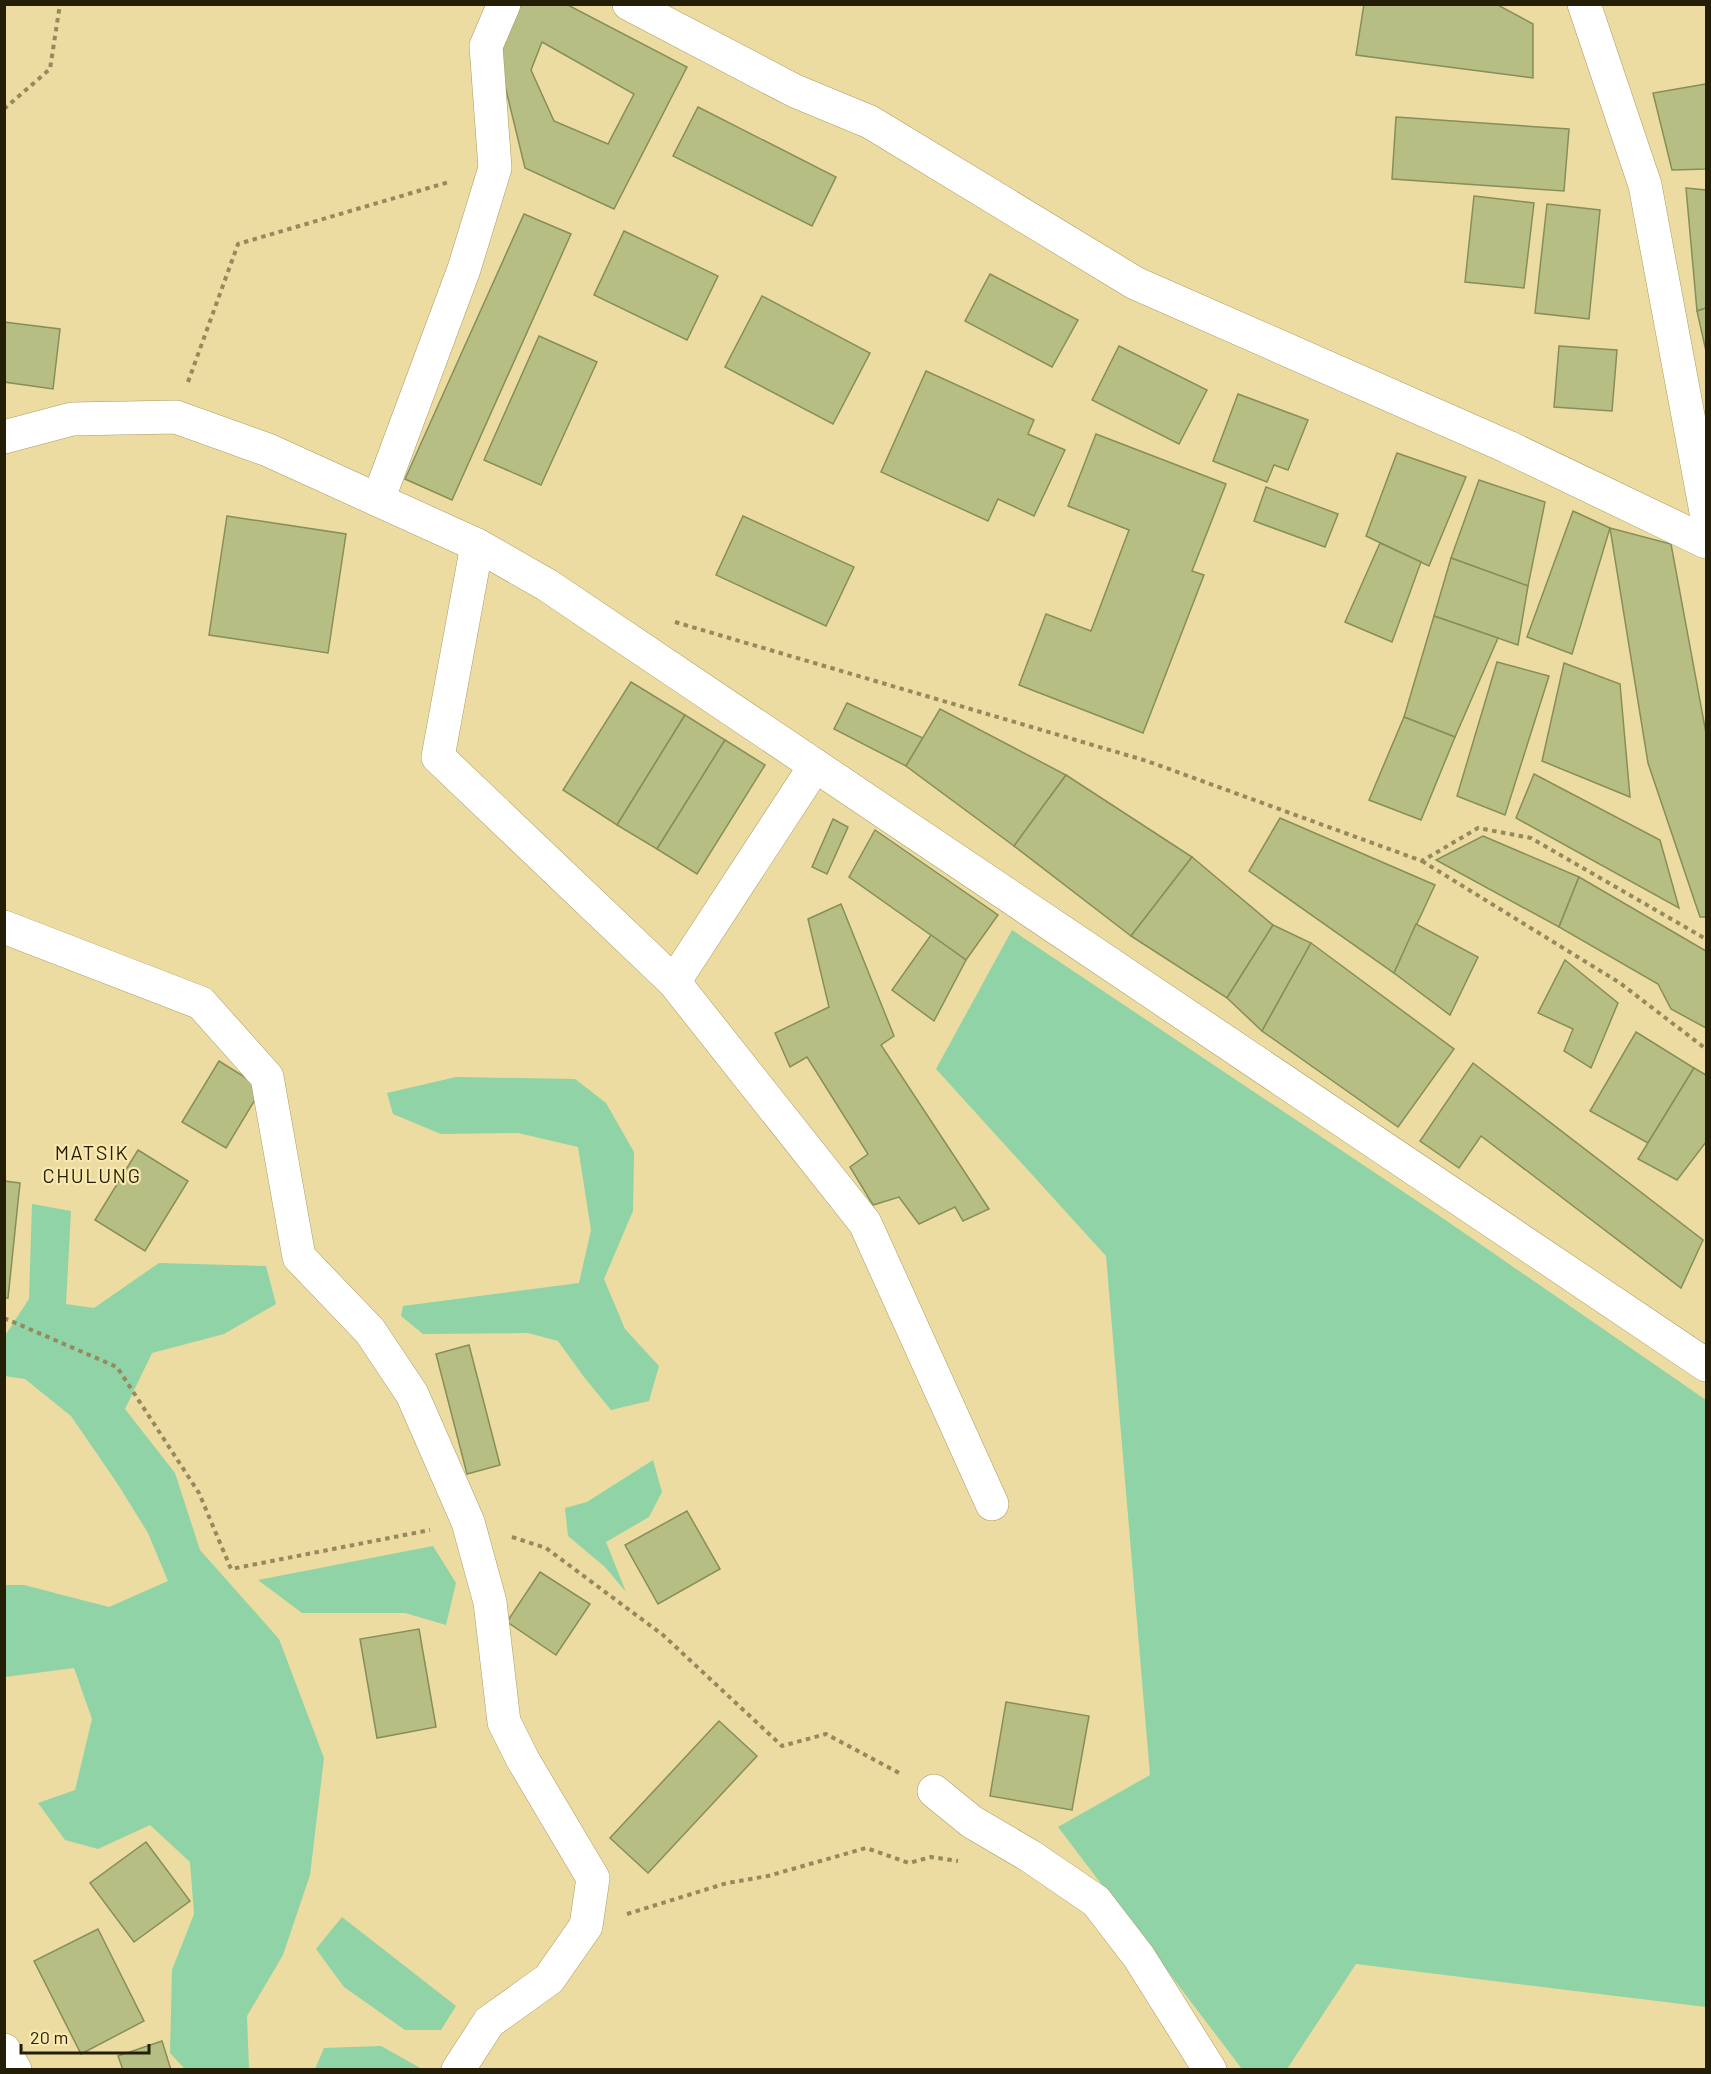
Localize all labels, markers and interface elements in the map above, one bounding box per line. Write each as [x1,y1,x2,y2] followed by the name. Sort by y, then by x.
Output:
[43,1140,141,1187] district label: MATSIK CHULUNG
[21,2017,148,2055] scale bar
[30,2026,68,2048] text: 20 m

